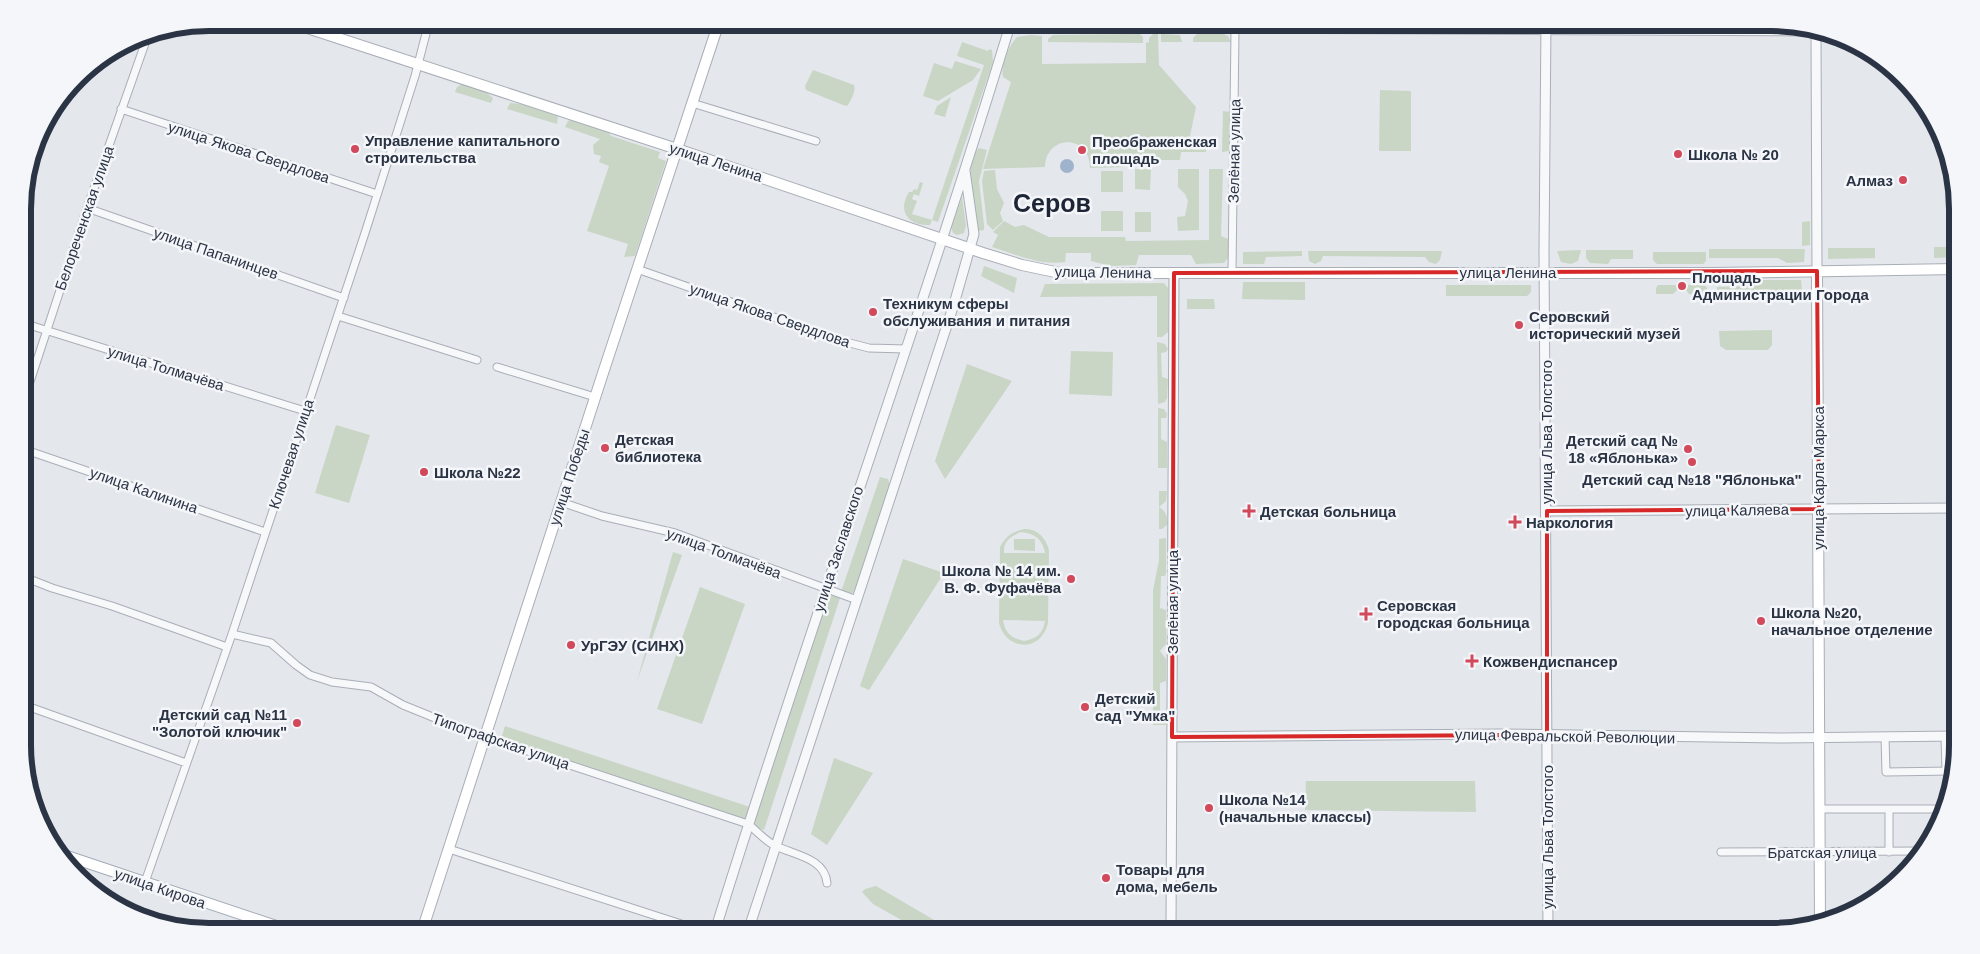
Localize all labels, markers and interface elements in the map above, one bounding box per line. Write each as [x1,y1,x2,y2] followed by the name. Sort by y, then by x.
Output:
[1225,98,1243,203] street label: Зелёная улица
[166,118,332,186] street label: улица Якова Свердлова
[365,132,560,166] place label: Управление капитального строительства
[1092,133,1217,167] place label: Преображенская площадь
[667,139,765,185] street label: улица Ленина
[51,143,117,293] street label: Белореченская улица
[349,143,361,155] marker: Управление капитального строительства
[1076,144,1088,156] marker: Преображенская площадь
[1688,146,1779,163] place label: Школа № 20
[1672,148,1684,160] marker: Школа № 20
[1846,172,1893,189] place label: Алмаз
[1897,174,1909,186] marker: Алмаз
[1013,189,1091,217] district label: Серов
[151,224,281,282] street label: улица Папанинцев
[1054,263,1152,281] street label: улица Ленина
[1460,264,1557,281] street label: улица Ленина
[1692,269,1870,303] place label: Площадь Администрации Города
[687,279,853,351] street label: улица Якова Свердлова
[1676,280,1688,292] marker: Площадь Администрации Города
[883,295,1070,329] place label: Техникум сферы обслуживания и питания
[867,306,879,318] marker: Техникум сферы обслуживания и питания
[1529,308,1680,342] place label: Серовский исторический музей
[1513,319,1525,331] marker: Серовский исторический музей
[106,342,227,394] street label: улица Толмачёва
[1538,360,1555,504] street label: улица Льва Толстого
[265,396,317,511] street label: Ключевая улица
[1810,406,1827,550] street label: улица Карла Маркса
[545,427,593,527] street label: улица Победы
[615,431,702,465] place label: Детская библиотека
[1566,432,1678,466] place label: Детский сад № 18 «Яблонька»
[599,442,611,454] marker: Детская библиотека
[1682,443,1694,455] marker: Детский сад № 18 «Яблонька»
[1686,456,1698,468] marker: Детский сад №18 "Яблонька"
[88,464,201,517] street label: улица Калинина
[434,464,521,481] place label: Школа №22
[418,466,430,478] marker: Школа №22
[1582,471,1802,488] place label: Детский сад №18 "Яблонька"
[810,484,866,614] street label: улица Заславского
[1685,501,1790,519] street label: улица Каляева
[1260,503,1397,520] place label: Детская больница
[1242,504,1256,518] marker: Детская больница
[1526,514,1613,531] place label: Наркология
[1508,515,1522,529] marker: Наркология
[664,524,784,582] street label: улица Толмачёва
[1164,549,1181,654] street label: Зелёная улица
[942,562,1062,596] place label: Школа № 14 им. В. Ф. Фуфачёва
[1065,573,1077,585] marker: Школа № 14 им. В. Ф. Фуфачёва
[1377,597,1530,631] place label: Серовская городская больница
[1771,604,1933,638] place label: Школа №20, начальное отделение
[1359,607,1373,621] marker: Серовская городская больница
[1755,615,1767,627] marker: Школа №20, начальное отделение
[581,637,684,654] place label: УрГЭУ (СИНХ)
[565,639,577,651] marker: УрГЭУ (СИНХ)
[1483,653,1618,670] place label: Кожвендиспансер
[1465,654,1479,668] marker: Кожвендиспансер
[1095,690,1175,724] place label: Детский сад "Умка"
[1079,701,1091,713] marker: Детский сад "Умка"
[152,706,287,740] place label: Детский сад №11 "Золотой ключик"
[430,710,573,773] street label: Типографская улица
[291,717,303,729] marker: Детский сад №11 "Золотой ключик"
[1455,726,1675,746] street label: улица Февральской Революции
[1539,765,1556,909] street label: улица Льва Толстого
[1219,791,1371,825] place label: Школа №14 (начальные классы)
[1203,802,1215,814] marker: Школа №14 (начальные классы)
[1767,844,1877,861] street label: Братская улица
[1116,861,1218,895] place label: Товары для дома, мебель
[112,864,208,912] street label: улица Кирова
[1100,872,1112,884] marker: Товары для дома, мебель

